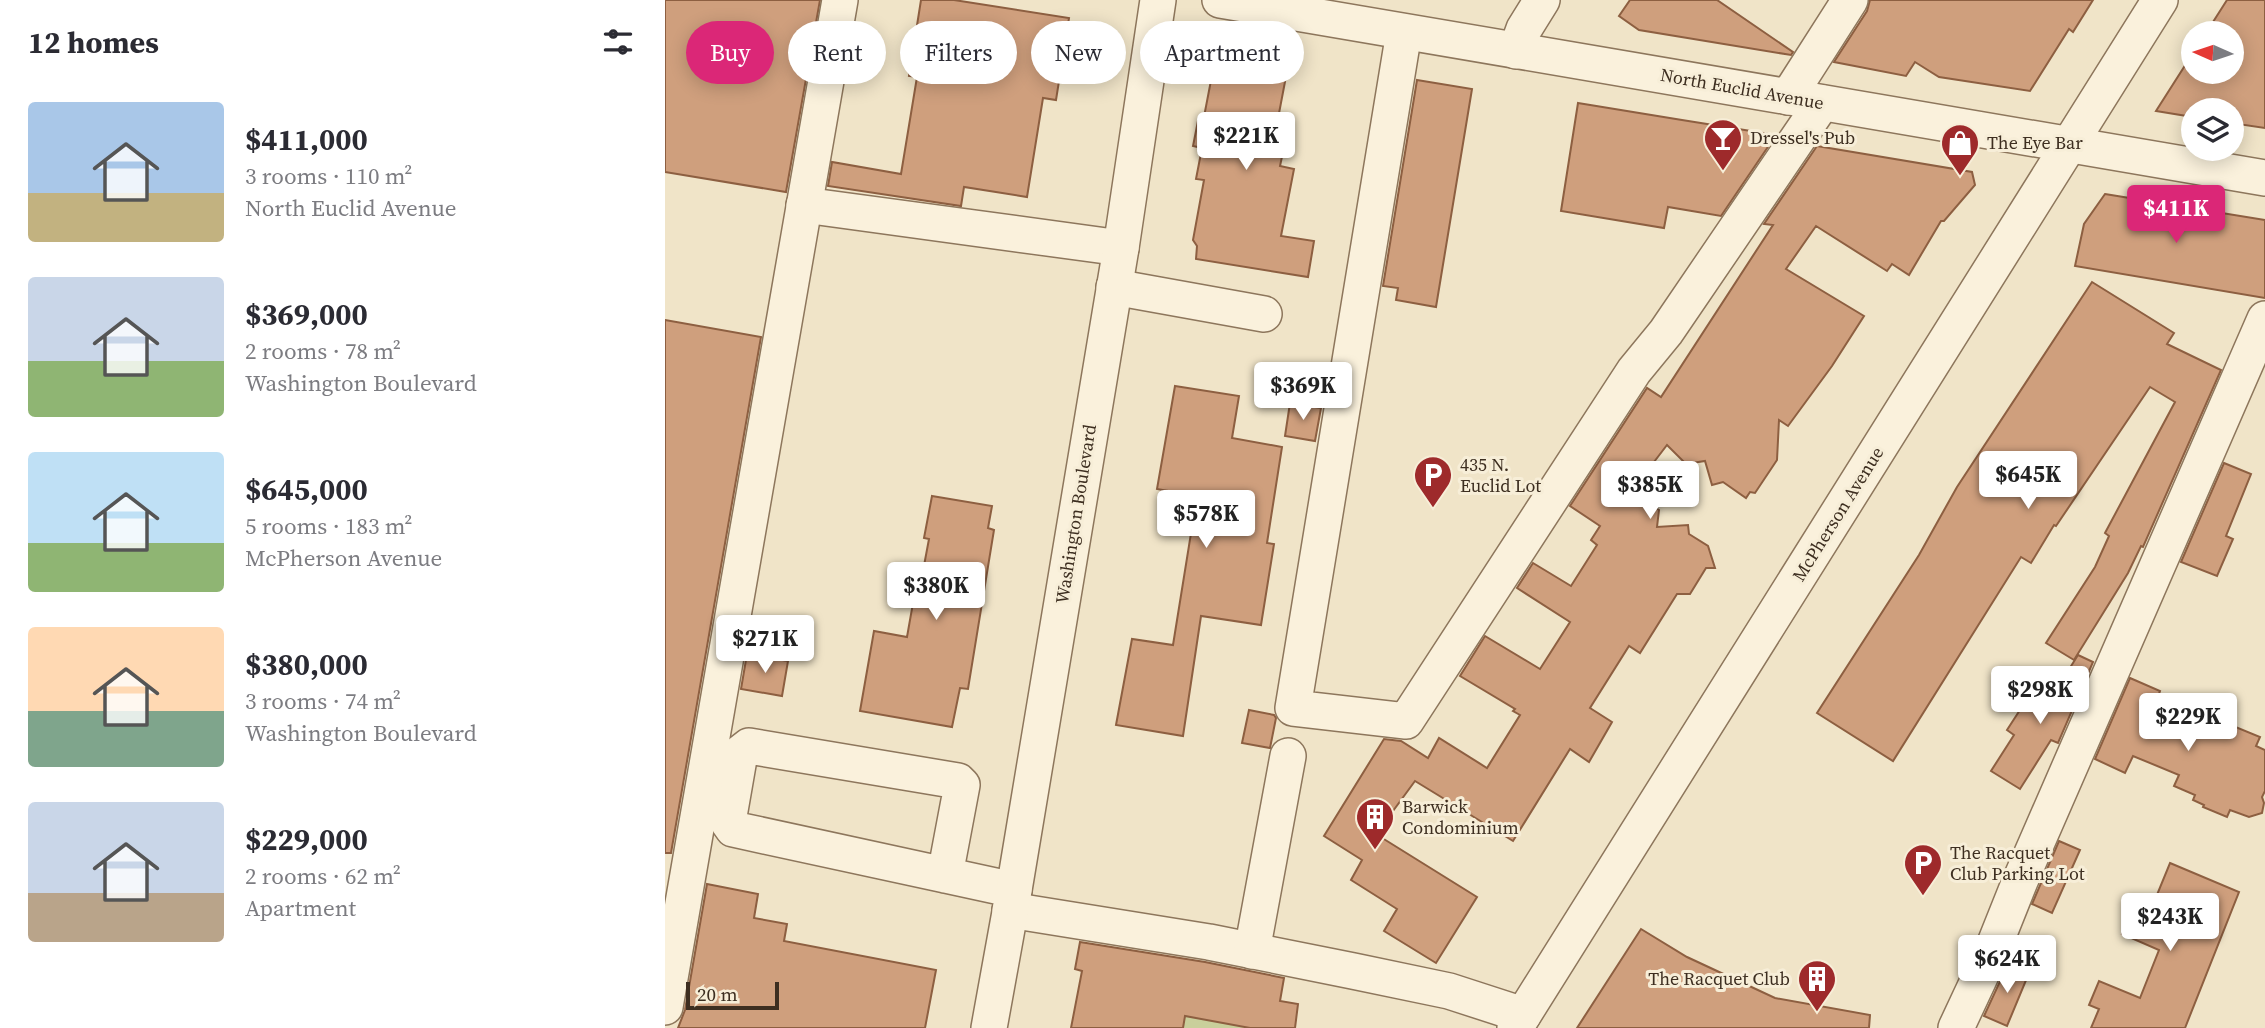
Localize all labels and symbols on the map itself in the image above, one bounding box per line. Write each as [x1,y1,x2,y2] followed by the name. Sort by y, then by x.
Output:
[2181,21,2243,84] north arrow
[1658,62,1826,115] street label: North Euclid Avenue
[1197,113,1295,172] pin: $221K
[1702,117,1744,172] bar icon: Dressel's Pub
[1939,122,1981,177] shop icon: The Eye Bar
[1750,125,1855,150] place label: Dressel's Pub
[1987,130,2083,155] place label: The Eye Bar
[2127,186,2225,245] pin: $411K
[1254,362,1352,422] pin: $369K
[1049,422,1102,606] street label: Washington Boulevard
[1786,442,1889,586] street label: McPherson Avenue
[1460,452,1541,498] place label: 435 N. Euclid Lot
[1979,452,2077,511] pin: $645K
[1412,454,1454,509] parking icon: 435 N. Euclid Lot
[1601,462,1699,521] pin: $385K
[1157,490,1255,550] pin: $578K
[887,562,985,622] pin: $380K
[716,616,814,675] pin: $271K
[1991,666,2089,726] pin: $298K
[2139,694,2237,753] pin: $229K
[1402,794,1519,840] place label: Barwick Condominium
[1354,796,1396,851] building icon: Barwick Condominium
[1950,840,2085,886] place label: The Racquet Club Parking Lot
[1902,842,1944,897] parking icon: The Racquet Club Parking Lot
[2121,894,2219,953] pin: $243K
[1958,936,2056,995] pin: $624K
[1796,958,1838,1013] building icon: The Racquet Club
[1648,966,1790,991] place label: The Racquet Club
[686,979,779,1011] scale bar

